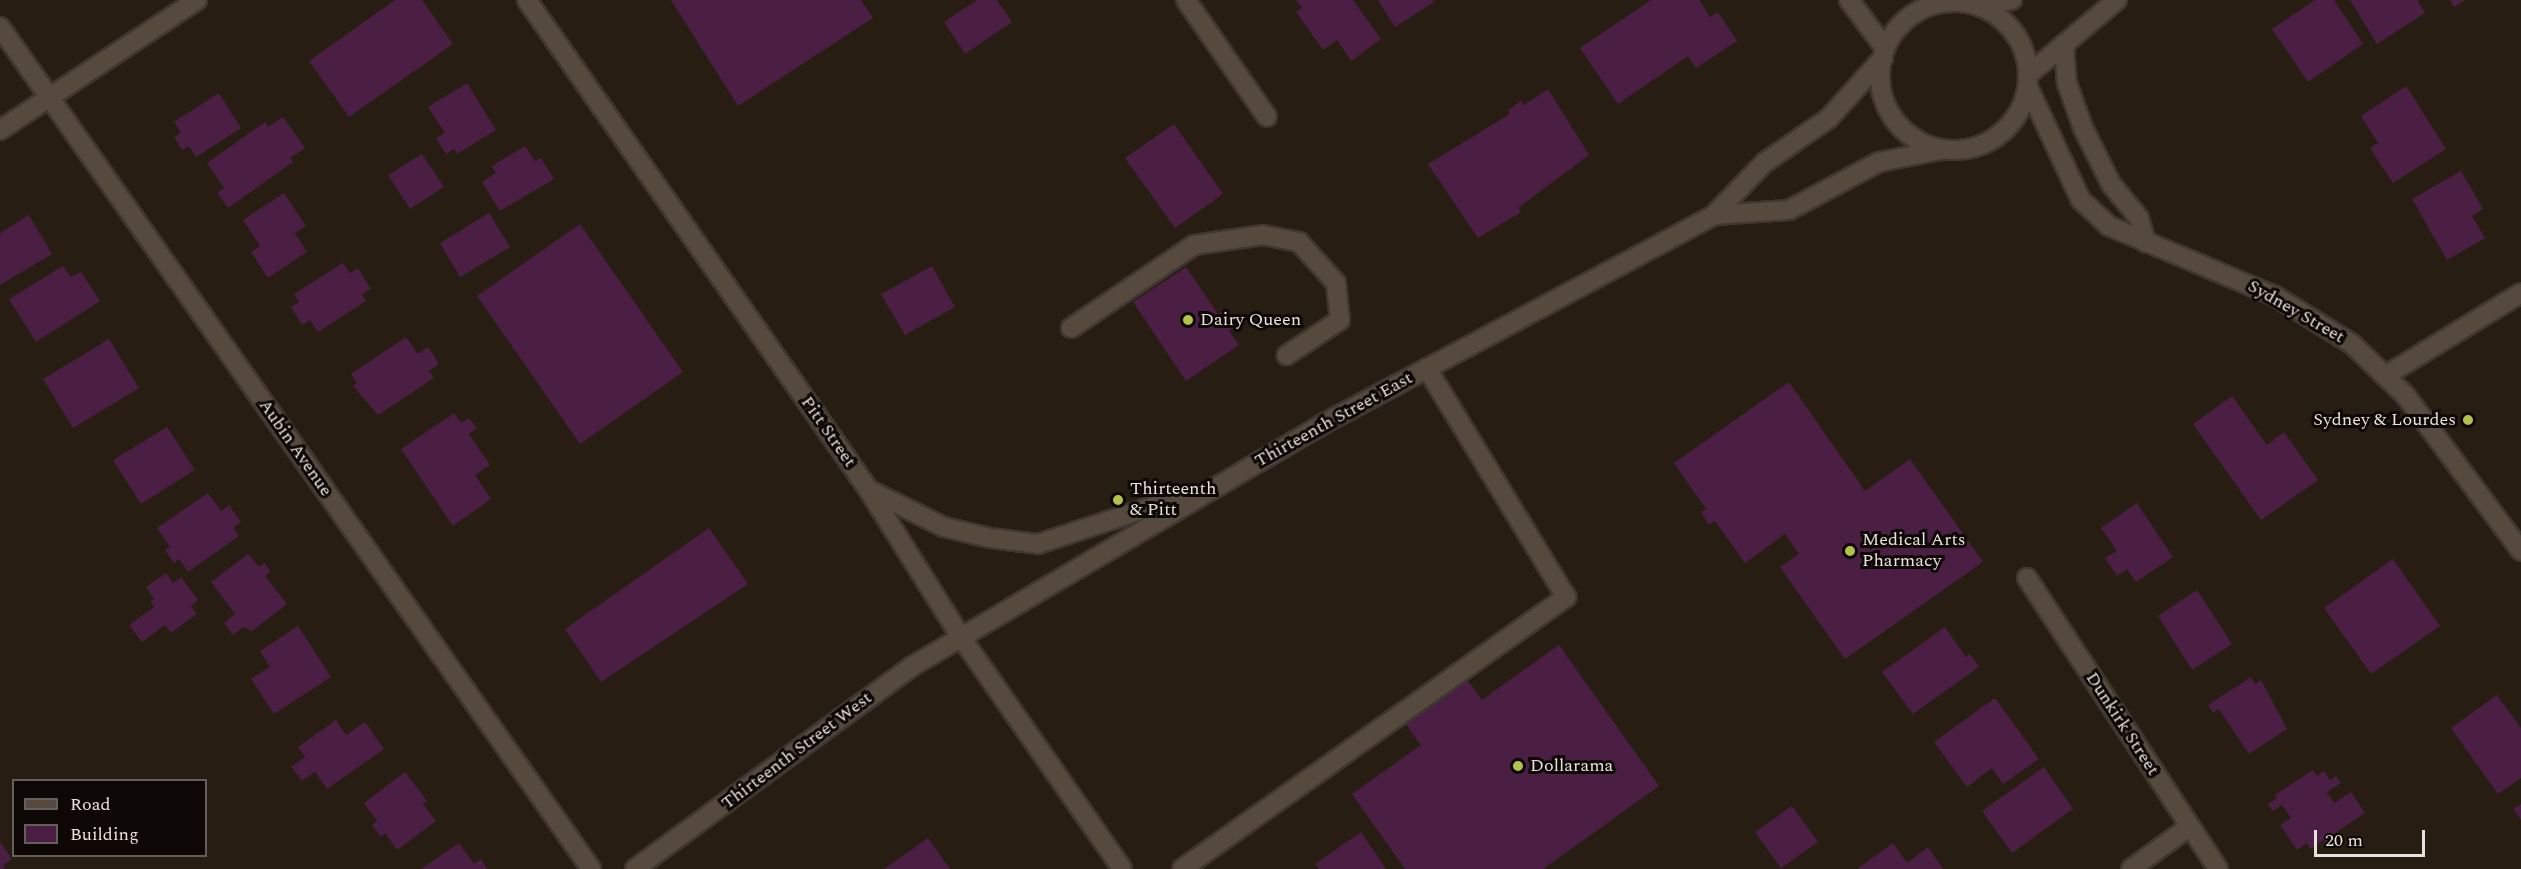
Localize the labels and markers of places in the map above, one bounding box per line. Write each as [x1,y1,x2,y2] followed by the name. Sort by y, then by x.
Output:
[1200,309,1301,331] place label: Dairy Queen
[1181,313,1195,327] marker: Dairy Queen
[2313,409,2456,431] place label: Sydney & Lourdes
[2461,413,2475,427] marker: Sydney & Lourdes
[1130,479,1216,522] place label: Thirteenth & Pitt
[1111,493,1125,507] marker: Thirteenth & Pitt
[1862,530,1966,572] place label: Medical Arts Pharmacy
[1843,544,1857,558] marker: Medical Arts Pharmacy
[1530,755,1613,777] place label: Dollarama
[1511,759,1525,773] marker: Dollarama

